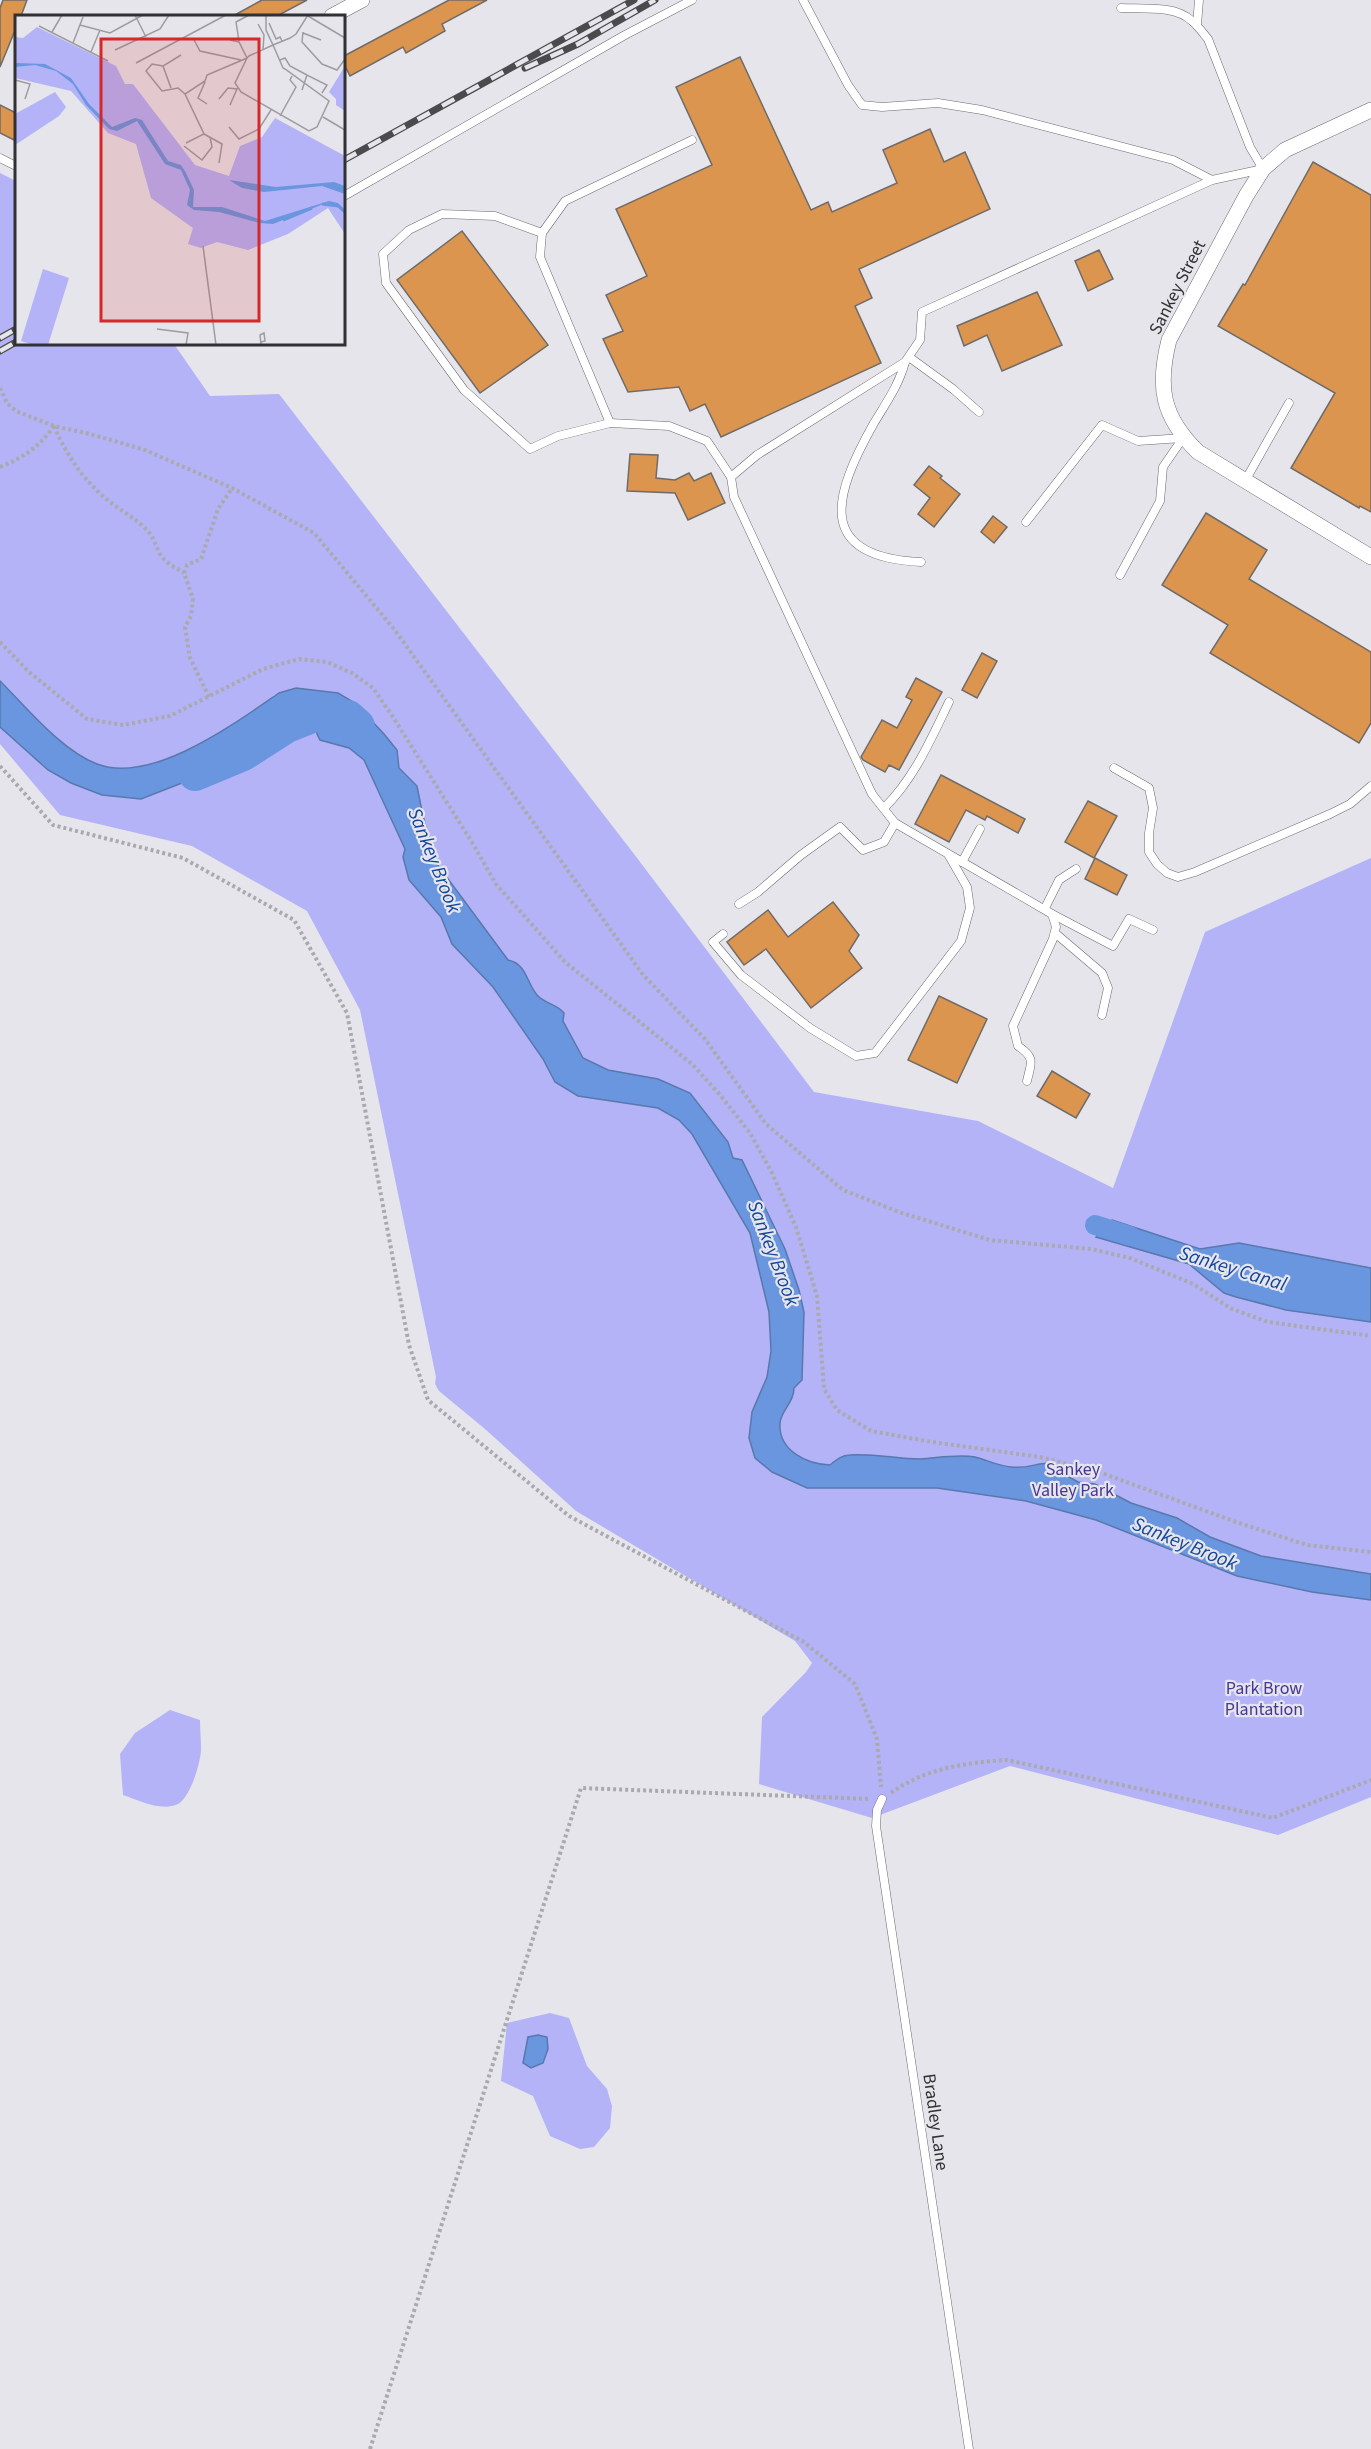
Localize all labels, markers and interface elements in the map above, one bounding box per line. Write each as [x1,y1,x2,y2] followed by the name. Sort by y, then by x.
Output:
[15,15,345,345] inset map
[1143,236,1212,339] street label: Sankey Street
[400,804,468,917] water label: Sankey Brook
[740,1197,806,1311] water label: Sankey Brook
[1176,1239,1290,1299] water label: Sankey Canal
[1032,1457,1114,1503] park label: Sankey Valley Park
[1128,1510,1242,1578] water label: Sankey Brook
[1225,1676,1303,1722] park label: Park Brow Plantation
[916,2072,955,2172] street label: Bradley Lane

